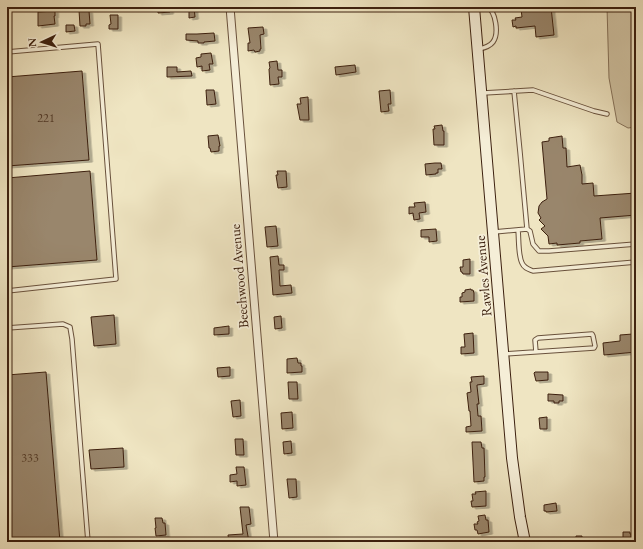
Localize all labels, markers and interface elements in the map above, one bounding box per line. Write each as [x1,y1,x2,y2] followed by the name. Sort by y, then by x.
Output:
[22,22,62,62] north arrow
[25,38,39,48] text: N
[37,110,55,126] house number: 221
[225,223,253,329] street label: Beechwood Avenue
[470,234,496,317] street label: Rawles Avenue
[21,450,39,466] house number: 333

